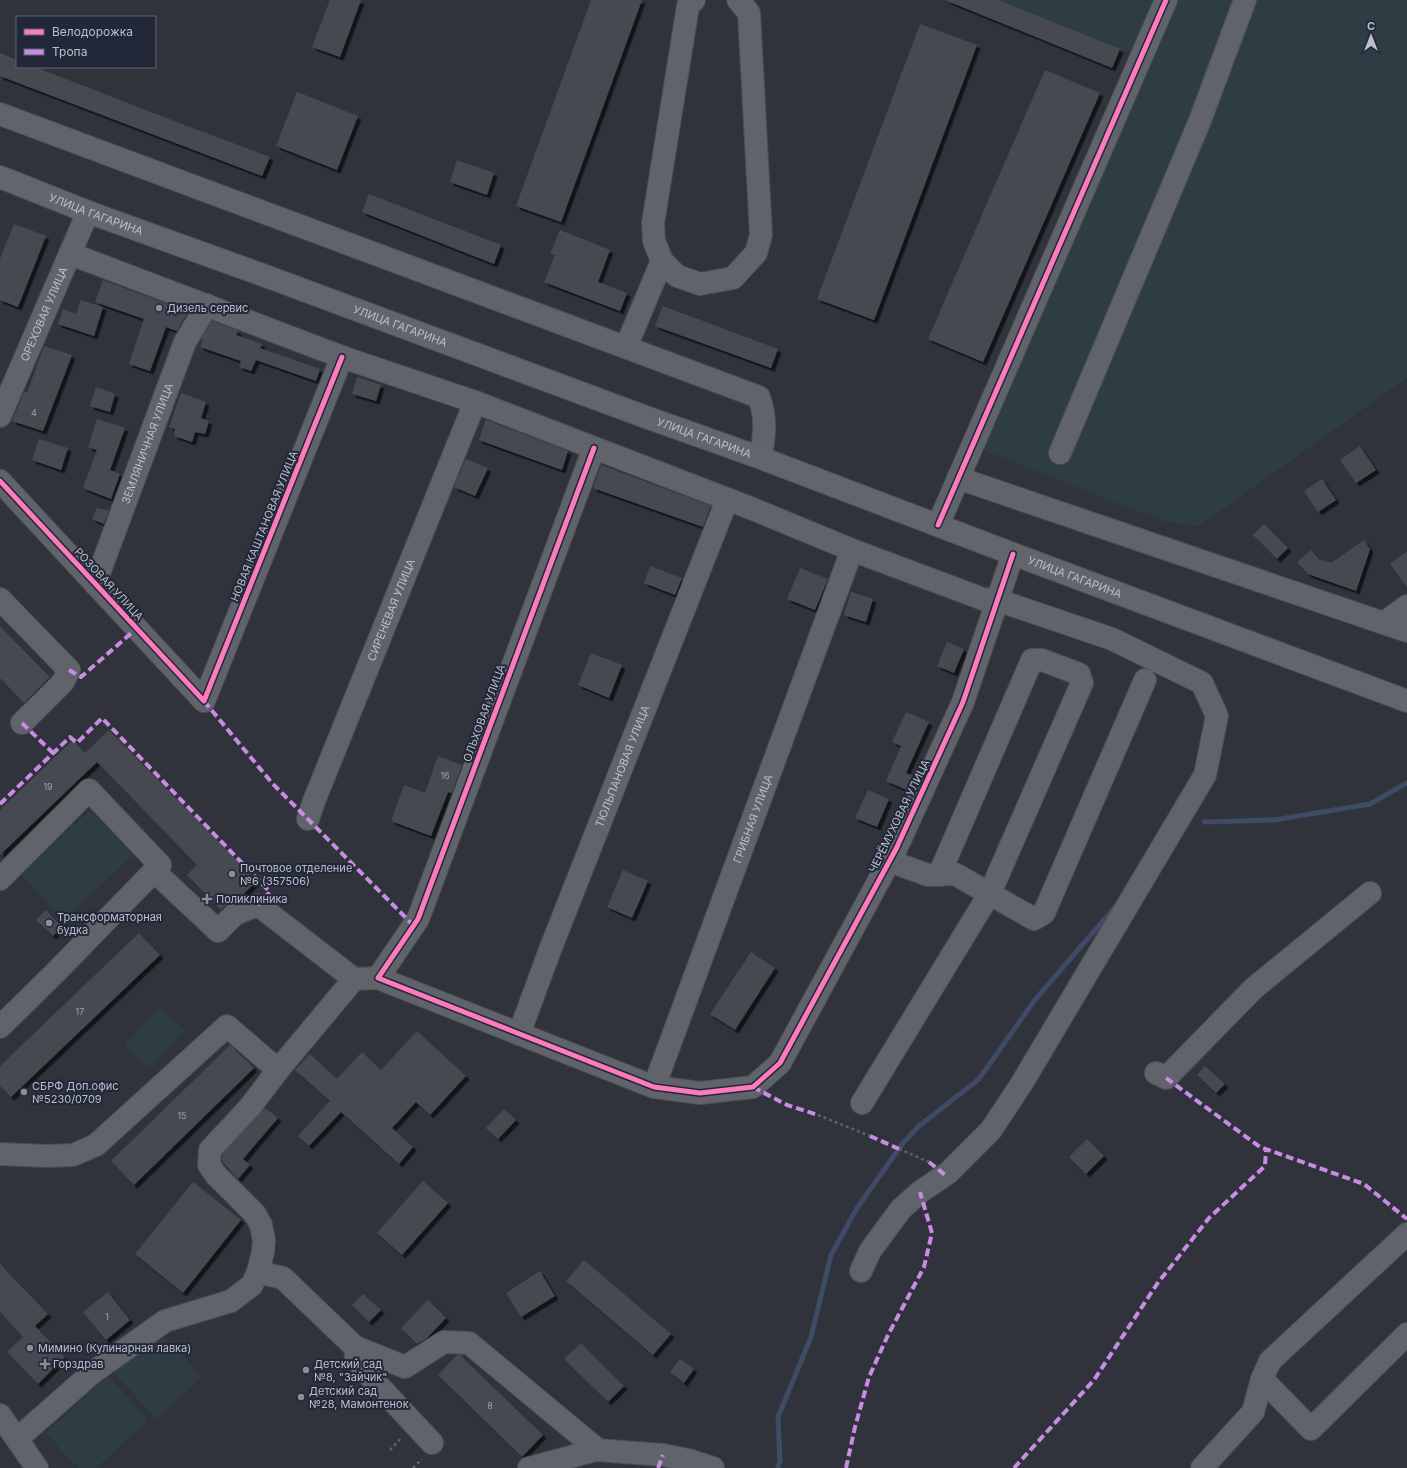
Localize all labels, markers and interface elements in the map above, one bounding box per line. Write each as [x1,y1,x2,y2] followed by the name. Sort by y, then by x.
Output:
[16,16,156,68] legend
[1351,16,1391,56] north arrow
[1367,19,1375,33] text: С
[52,24,133,39] text: Велодорожка
[52,44,87,59] text: Тропа
[47,190,145,238] street label: УЛИЦА ГАГАРИНА
[17,264,71,364] street label: ОРЕХОВАЯ УЛИЦА
[167,301,248,315] place label: Дизель сервис
[351,302,449,350] street label: УЛИЦА ГАГАРИНА
[154,303,164,313] marker: Дизель сервис
[118,381,176,506] street label: ЗЕМЛЯНИЧНАЯ УЛИЦА
[31,407,37,418] house number: 4
[655,415,754,461] street label: УЛИЦА ГАГАРИНА
[227,448,301,603] street label: НОВАЯ КАШТАНОВАЯ УЛИЦА
[72,545,147,624] street label: РОЗОВАЯ УЛИЦА
[1026,553,1124,601] street label: УЛИЦА ГАГАРИНА
[364,557,418,663] street label: СИРЕНЕВАЯ УЛИЦА
[460,662,508,764] street label: ОЛЬХОВАЯ УЛИЦА
[592,703,653,829] street label: ТЮЛЬПАНОВАЯ УЛИЦА
[865,757,933,875] street label: ЧЕРЁМУХОВАЯ УЛИЦА
[440,770,450,781] house number: 16
[730,772,776,865] street label: ГРИБНАЯ УЛИЦА
[43,781,53,792] house number: 19
[240,861,352,888] place label: Почтовое отделение №6 (357506)
[227,869,237,879] marker: Почтовое отделение №6 (357506)
[216,892,288,906] place label: Поликлиника
[201,893,213,905] marker: Поликлиника
[57,910,162,937] place label: Трансформаторная будка
[44,918,54,928] marker: Трансформаторная будка
[76,1006,84,1017] house number: 17
[32,1079,119,1106] place label: СБРФ Доп.офис №5230/0709
[19,1087,29,1097] marker: СБРФ Доп.офис №5230/0709
[177,1110,187,1121] house number: 15
[105,1311,109,1322] house number: 1
[38,1341,191,1355] place label: Мимино (Кулинарная лавка)
[25,1343,35,1353] marker: Мимино (Кулинарная лавка)
[53,1357,103,1371] place label: Горздрав
[314,1357,387,1384] place label: Детский сад №8, "Зайчик"
[40,1359,50,1369] marker: Горздрав
[301,1365,311,1375] marker: Детский сад №8, "Зайчик"
[309,1384,409,1411] place label: Детский сад №28, Мамонтенок
[296,1392,306,1402] marker: Детский сад №28, Мамонтенок
[487,1400,493,1411] house number: 8

